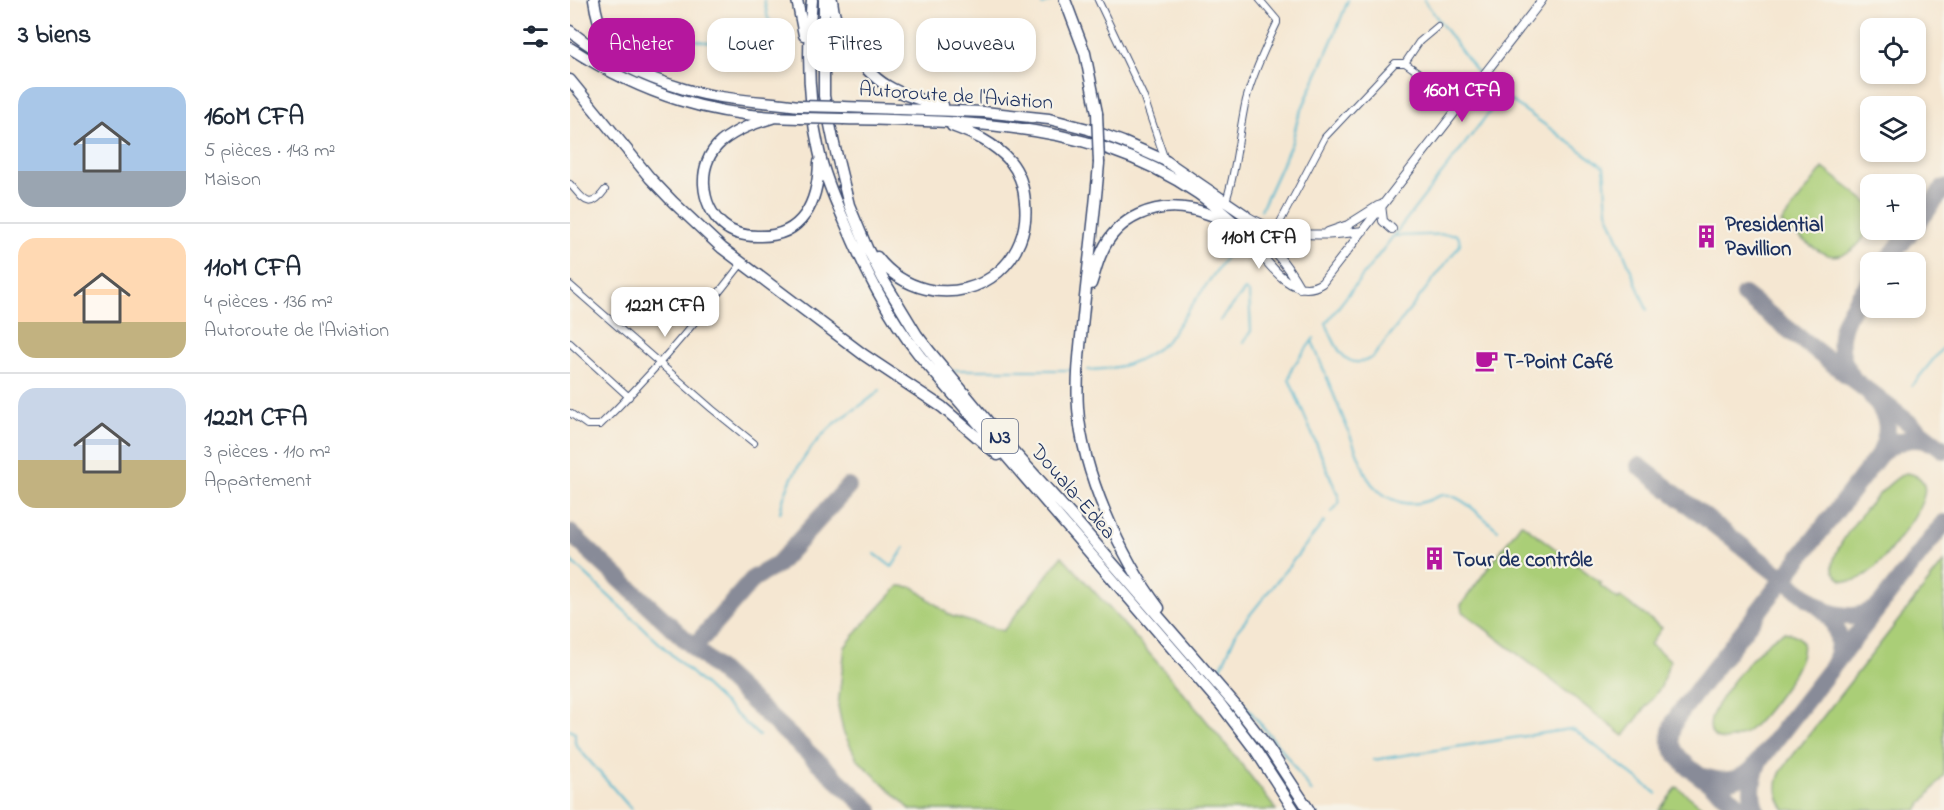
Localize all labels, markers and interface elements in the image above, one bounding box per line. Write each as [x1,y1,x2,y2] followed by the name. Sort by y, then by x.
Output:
[18,17,91,55] text: 3 biens
[588,18,695,72] chip: Acheter
[707,18,795,72] chip: Louer
[807,18,904,72] chip: Filtres
[916,18,1036,72] chip: Nouveau
[1860,18,1926,318] map controls
[1860,18,1926,84] button: locate
[519,20,552,53] icon: filters
[1400,72,1524,123] pin: 160M CFA
[858,75,1054,119] street label: Autoroute de l'Aviation
[1423,77,1501,106] text: 160M CFA
[1860,96,1926,162] button: layers
[204,99,304,137] text: 160M CFA
[66,111,138,183] icon: home
[204,137,335,166] text: 5 pièces · 143 m²
[204,166,261,195] text: Maison
[1860,174,1926,240] button: +
[1725,211,1824,265] place label: Presidential Pavillion
[1197,219,1321,270] pin: 110M CFA
[1694,223,1720,249] building icon: Presidential Pavillion
[1222,224,1296,253] text: 110M CFA
[204,250,301,288] text: 110M CFA
[1860,252,1926,318] button: −
[66,262,138,334] icon: home
[603,287,727,338] pin: 122M CFA
[204,288,333,317] text: 4 pièces · 136 m²
[625,292,705,321] text: 122M CFA
[204,317,389,346] text: Autoroute de l'Aviation
[1473,348,1499,374] cafe icon: T-Point Café
[1504,348,1614,378] place label: T-Point Café
[204,400,308,438] text: 122M CFA
[66,412,138,484] icon: home
[982,419,1018,453] road number: N3
[1022,437,1122,547] street label: Douala-Edea
[204,438,331,467] text: 3 pièces · 110 m²
[204,467,312,496] text: Appartement
[1422,546,1448,572] building icon: Tour de contrôle
[1453,546,1593,576] place label: Tour de contrôle

